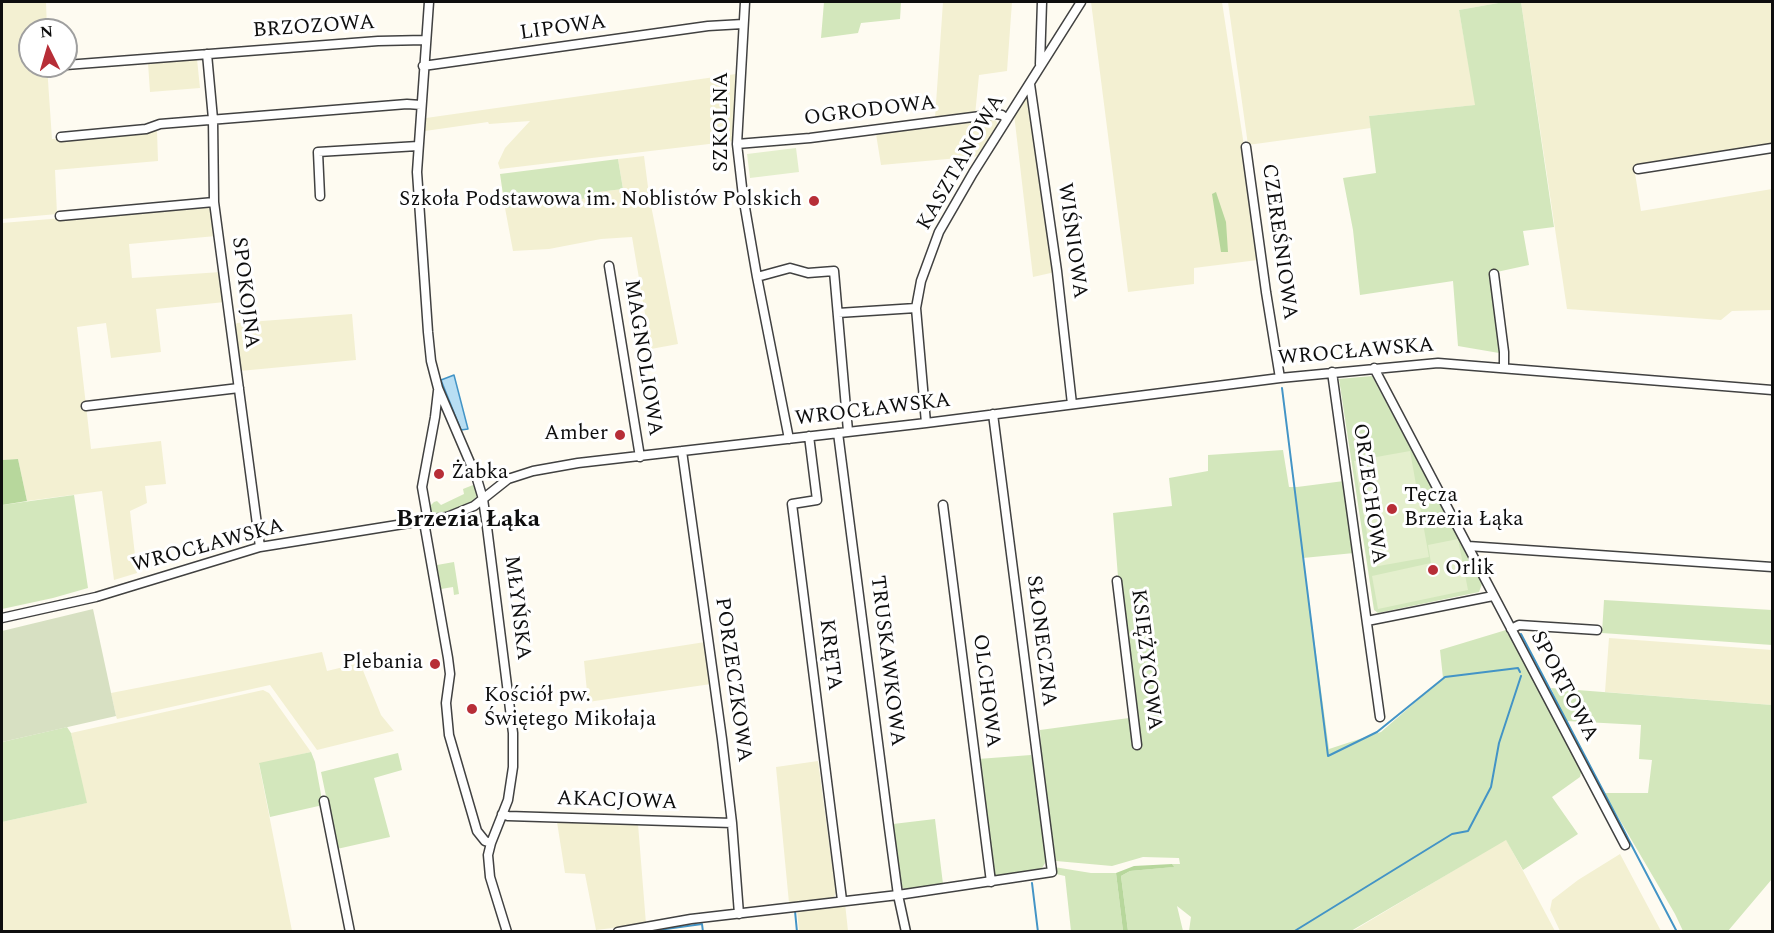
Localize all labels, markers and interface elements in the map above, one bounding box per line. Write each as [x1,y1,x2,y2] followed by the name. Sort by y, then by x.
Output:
[518,10,608,48] street label: LIPOWA
[252,11,376,45] street label: BRZOZOWA
[18,18,78,78] north arrow
[39,20,54,45] text: N
[710,72,736,172] street label: SZKOLNA
[803,91,937,133] street label: OGRODOWA
[913,91,1011,235] street label: KASZTANOWA
[1255,162,1301,322] street label: CZEREŚNIOWA
[1050,181,1092,301] street label: WIŚNIOWA
[399,188,802,214] place label: Szkoła Podstawowa im. Noblistów Polskich
[807,194,821,208] marker: Szkoła Podstawowa im. Noblistów Polskich
[225,236,263,350] street label: SPOKOJNA
[617,278,667,438] street label: MAGNOLIOWA
[1277,334,1435,372] street label: WROCŁAWSKA
[794,389,952,433] street label: WROCŁAWSKA
[544,422,608,448] place label: Amber
[1346,422,1390,566] street label: ORZECHOWA
[613,428,627,442] marker: Amber
[451,461,508,487] place label: Żabka
[432,467,446,481] marker: Żabka
[1404,484,1524,534] place label: Tęcza Brzezia Łąka
[1385,502,1399,516] marker: Tęcza Brzezia Łąka
[396,507,540,535] district label: Brzezia Łąka
[129,515,287,579] street label: WROCŁAWSKA
[497,554,535,662] street label: MŁYŃSKA
[1445,557,1495,583] place label: Orlik
[1426,563,1440,577] marker: Orlik
[863,574,909,748] street label: TRUSKAWKOWA
[1019,574,1061,708] street label: SŁONECZNA
[1124,588,1166,732] street label: KSIĘŻYCOWA
[708,596,756,764] street label: PORZECZKOWA
[812,618,846,692] street label: KRĘTA
[1523,628,1603,746] street label: SPORTOWA
[966,633,1004,749] street label: OLCHOWA
[342,651,423,677] place label: Plebania
[428,657,442,671] marker: Plebania
[484,684,656,734] place label: Kościół pw. Świętego Mikołaja
[465,702,479,716] marker: Kościół pw. Świętego Mikołaja
[556,787,678,817] street label: AKACJOWA

